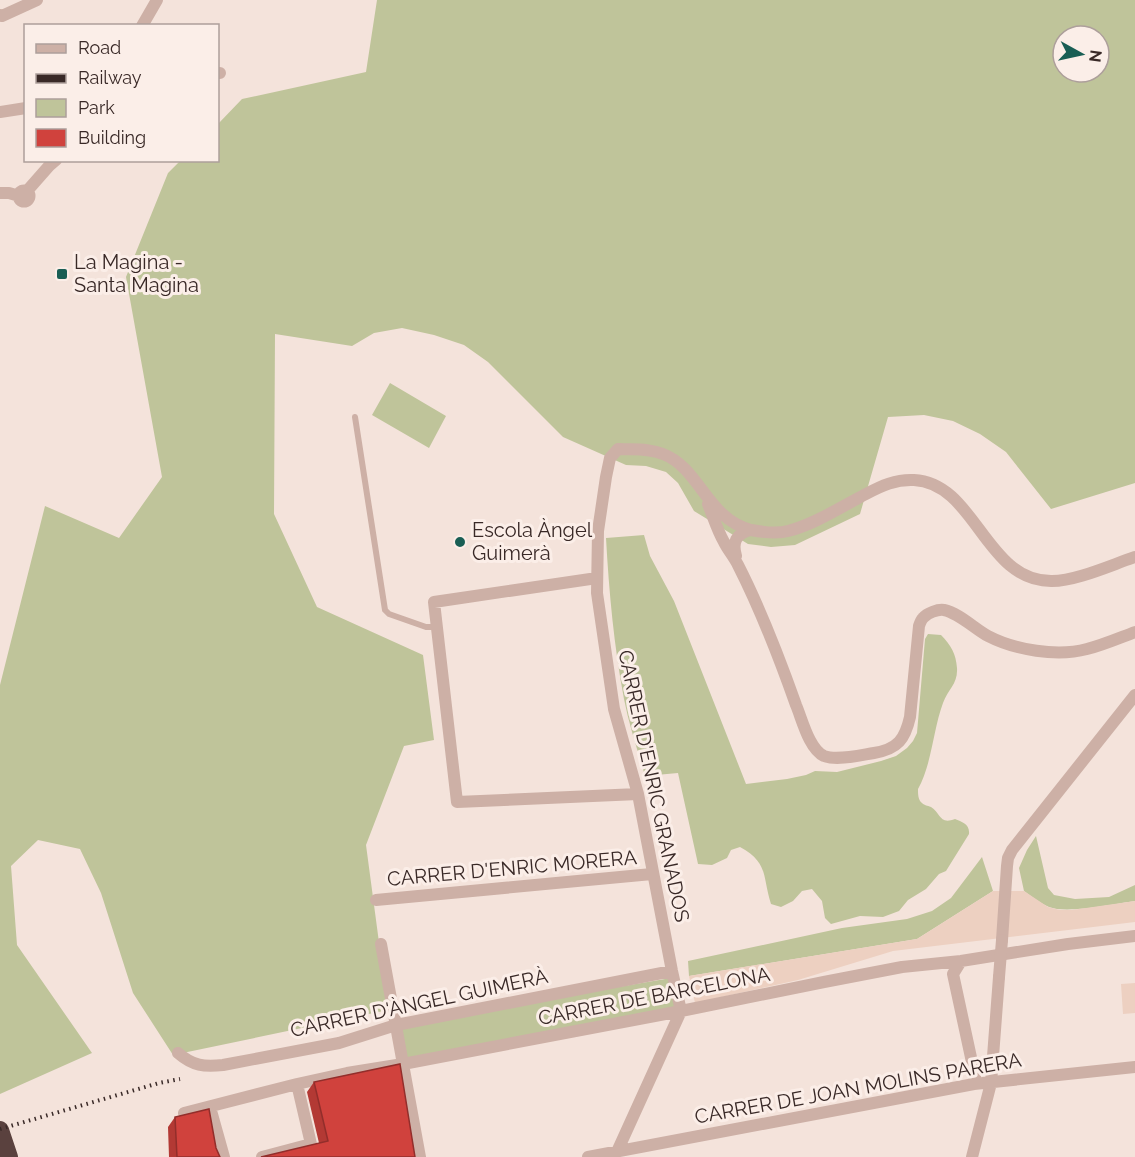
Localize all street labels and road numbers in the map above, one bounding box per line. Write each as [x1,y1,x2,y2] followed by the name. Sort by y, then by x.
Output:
[613,648,695,924] street label: CARRER D'ENRIC GRANADOS
[386,845,638,891] street label: CARRER D'ENRIC MORERA
[536,962,772,1030] street label: CARRER DE BARCELONA
[288,964,550,1042] street label: CARRER D'ÀNGEL GUIMERÀ
[693,1047,1024,1129] street label: CARRER DE JOAN MOLINS PARERA

